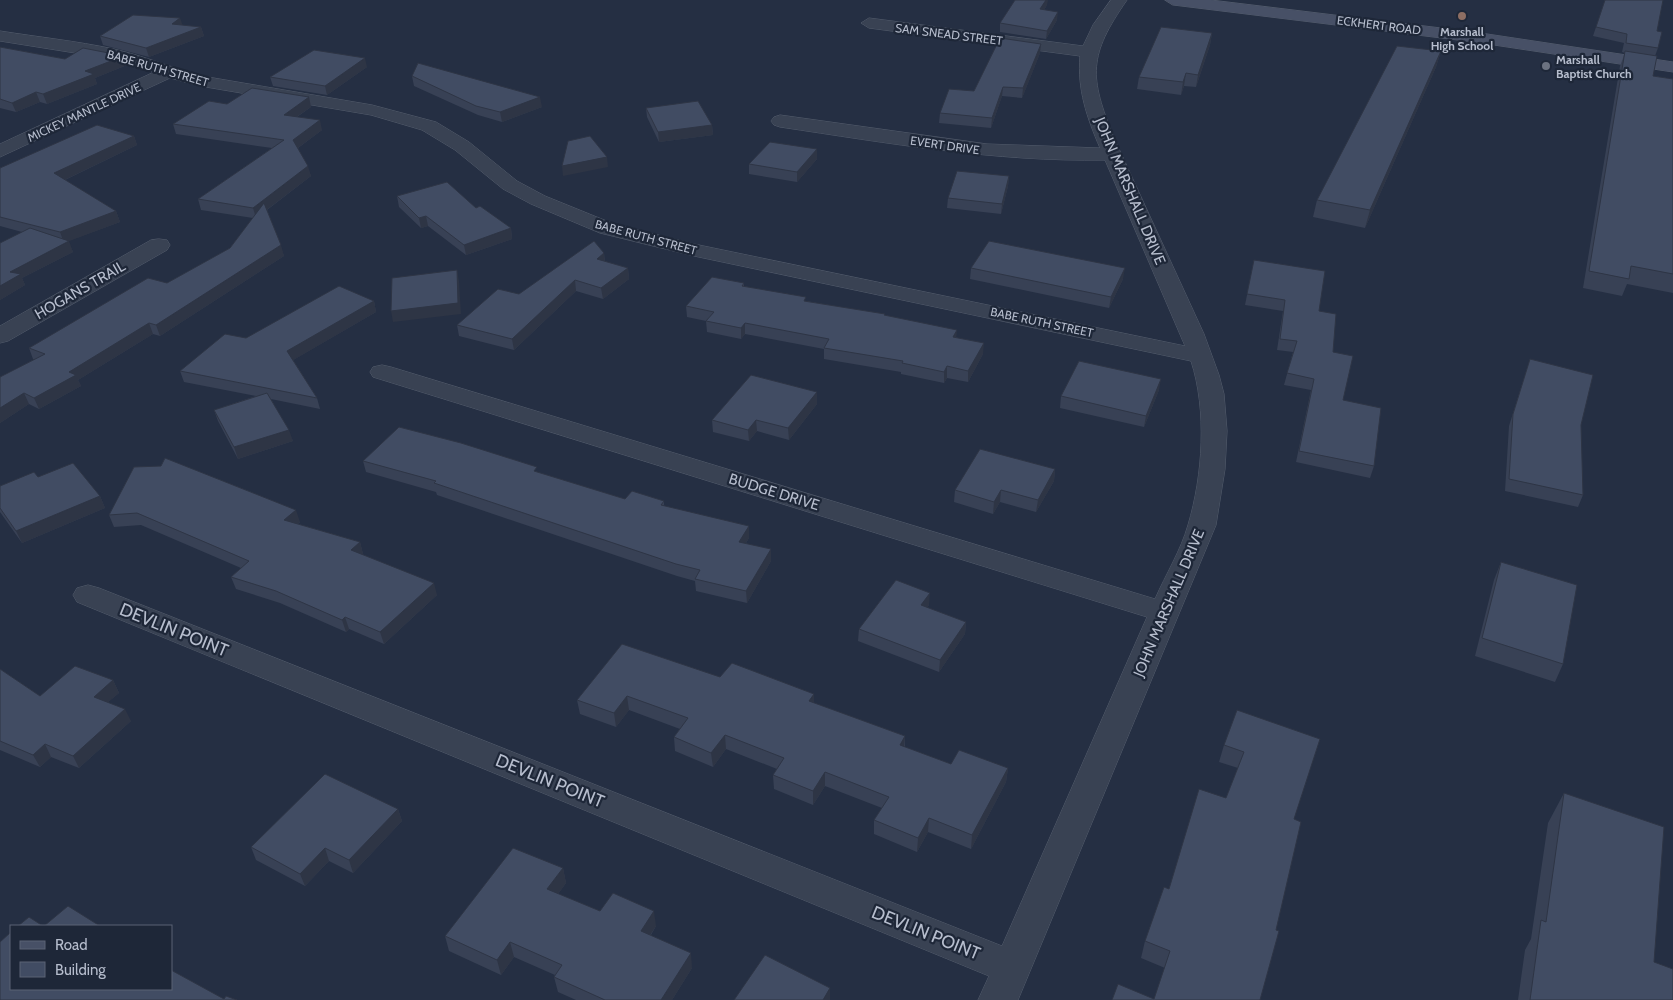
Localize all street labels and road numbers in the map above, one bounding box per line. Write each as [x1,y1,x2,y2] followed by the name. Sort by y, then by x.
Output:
[1336,12,1422,38] street label: ECKHERT ROAD
[894,20,1004,48] street label: SAM SNEAD STREET
[106,46,211,90] street label: BABE RUTH STREET
[25,79,143,145] street label: MICKEY MANTLE DRIVE
[1090,114,1169,268] street label: JOHN MARSHALL DRIVE
[909,133,981,157] street label: EVERT DRIVE
[593,216,699,258] street label: BABE RUTH STREET
[31,257,129,323] street label: HOGANS TRAIL
[989,304,1095,340] street label: BABE RUTH STREET
[727,470,821,514] street label: BUDGE DRIVE
[1129,526,1208,680] street label: JOHN MARSHALL DRIVE
[116,598,232,662] street label: DEVLIN POINT
[492,749,608,813] street label: DEVLIN POINT
[868,901,984,965] street label: DEVLIN POINT

